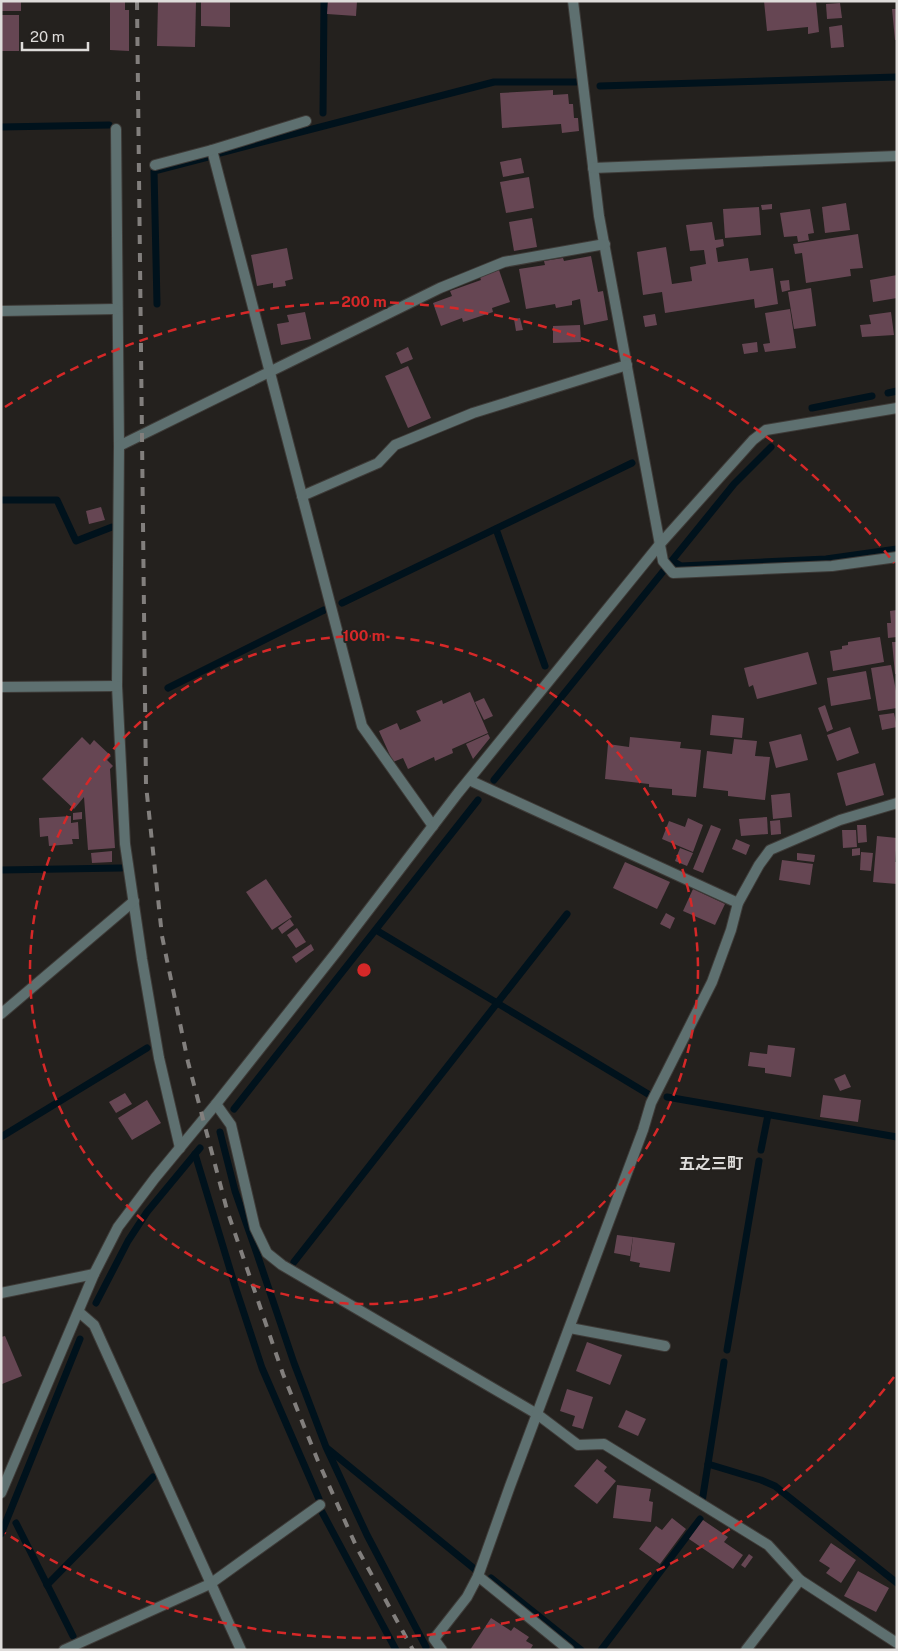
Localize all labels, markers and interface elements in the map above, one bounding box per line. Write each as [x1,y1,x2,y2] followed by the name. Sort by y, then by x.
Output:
[22,20,89,52] scale bar
[30,28,65,45] text: 20 m
[341,293,387,310] text: 200 m
[343,627,385,644] text: 100 m
[355,961,373,979] centre of rings
[679,1154,743,1173] district label: 五之三町

